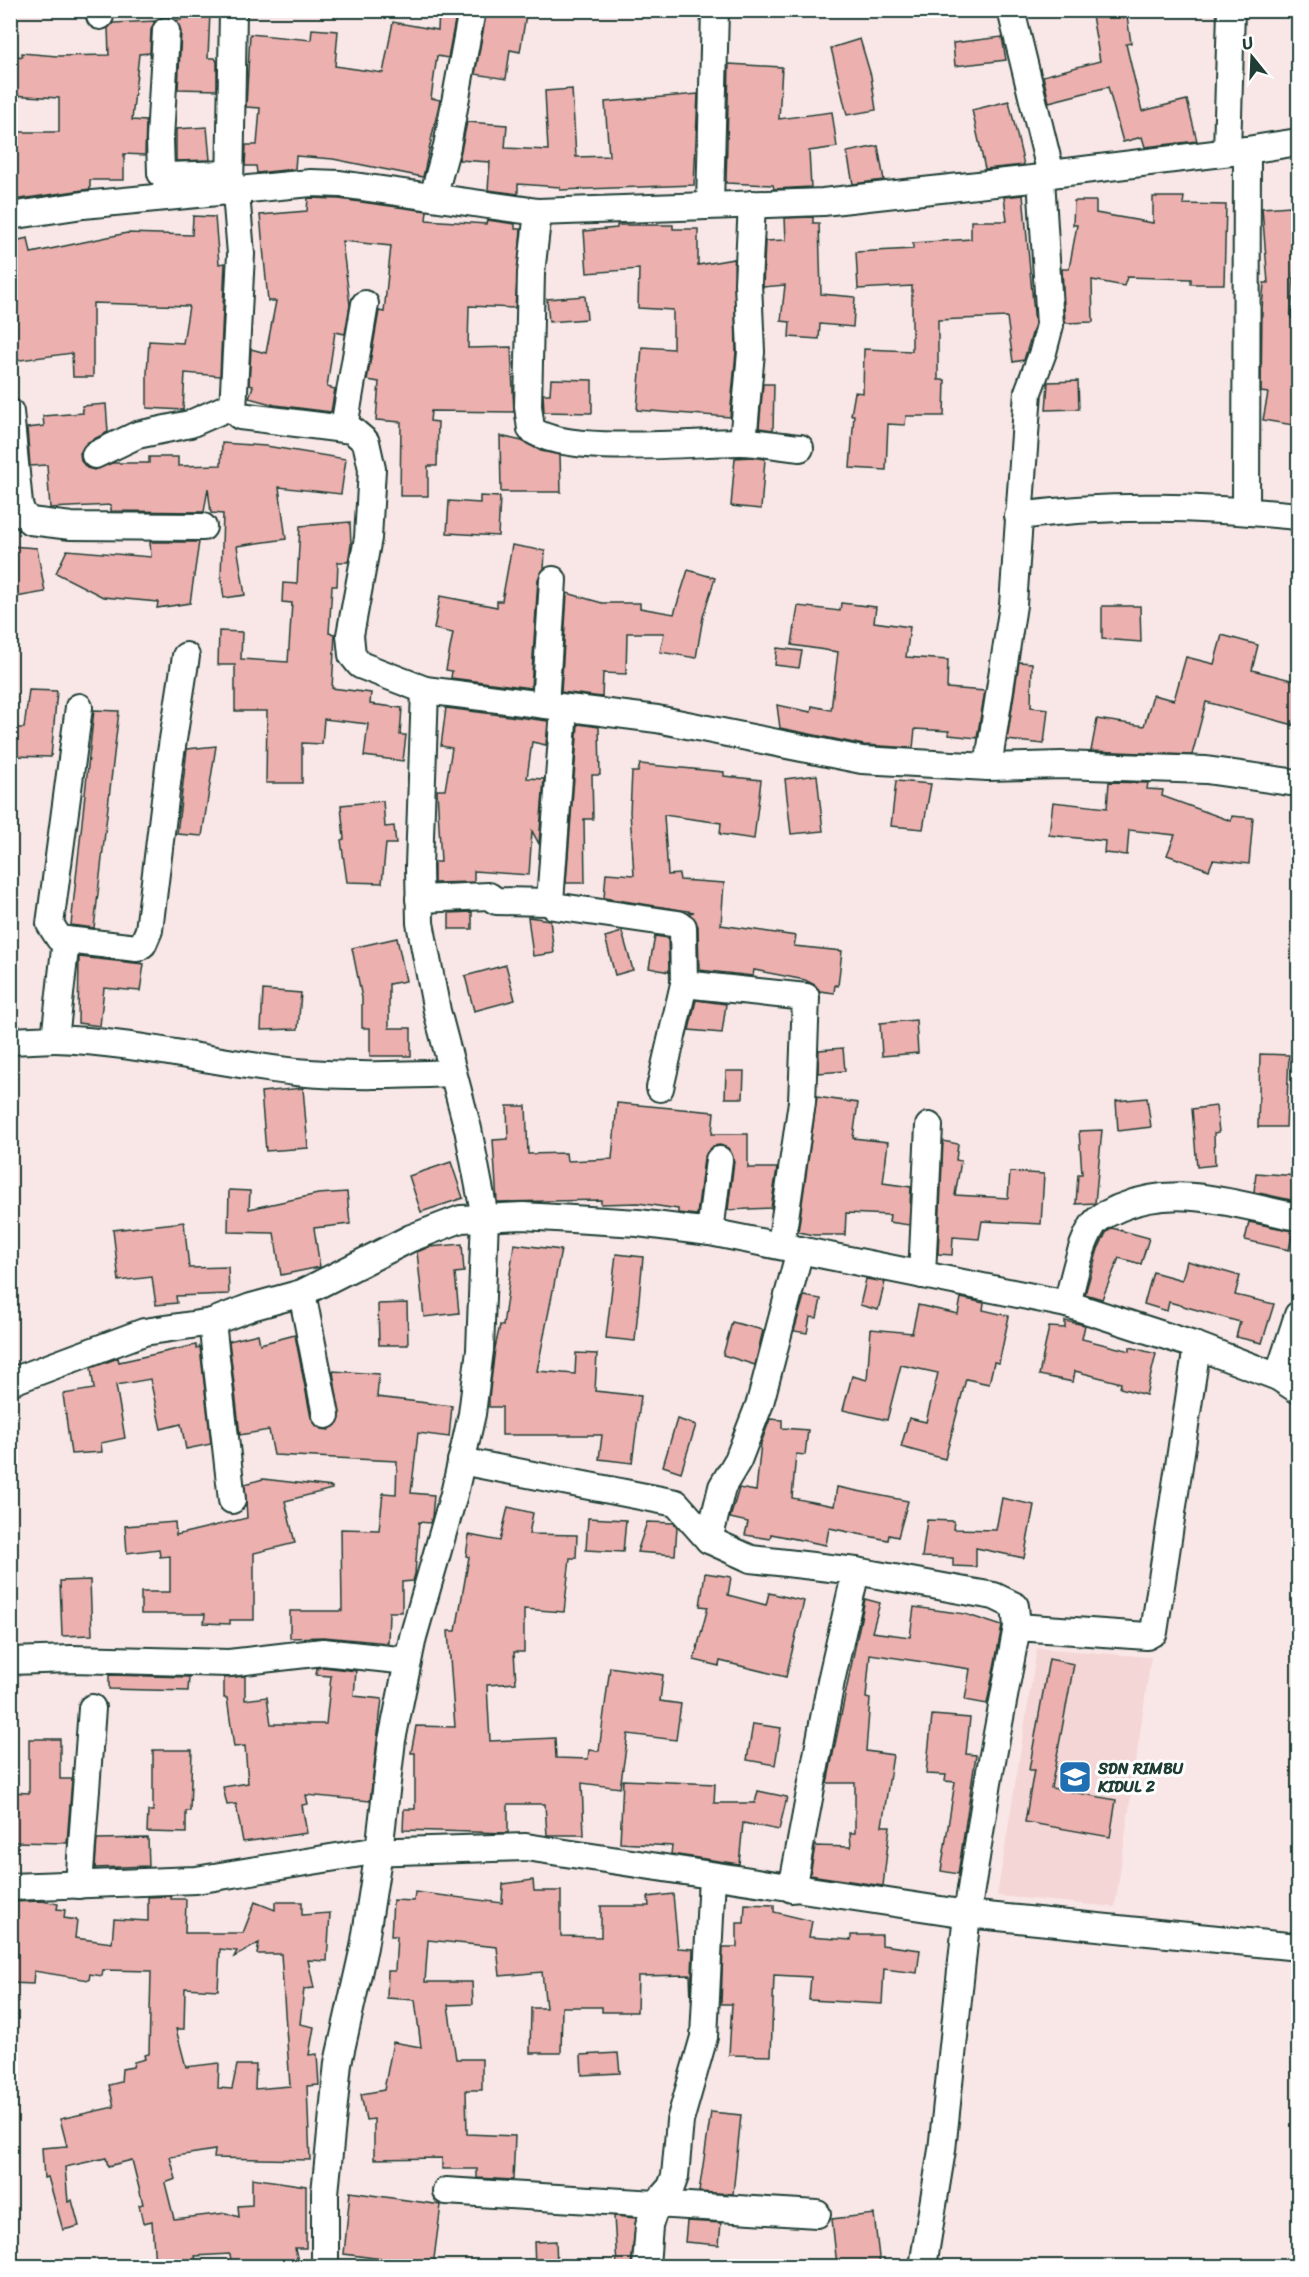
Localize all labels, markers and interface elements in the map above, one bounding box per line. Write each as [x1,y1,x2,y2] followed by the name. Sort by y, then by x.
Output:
[1222,27,1282,87] north arrow
[1238,27,1258,59] text: U
[1097,1754,1184,1801] place label: SDN RIMBU KIDUL 2
[1057,1759,1093,1795] school or university icon: SDN RIMBU KIDUL 2

